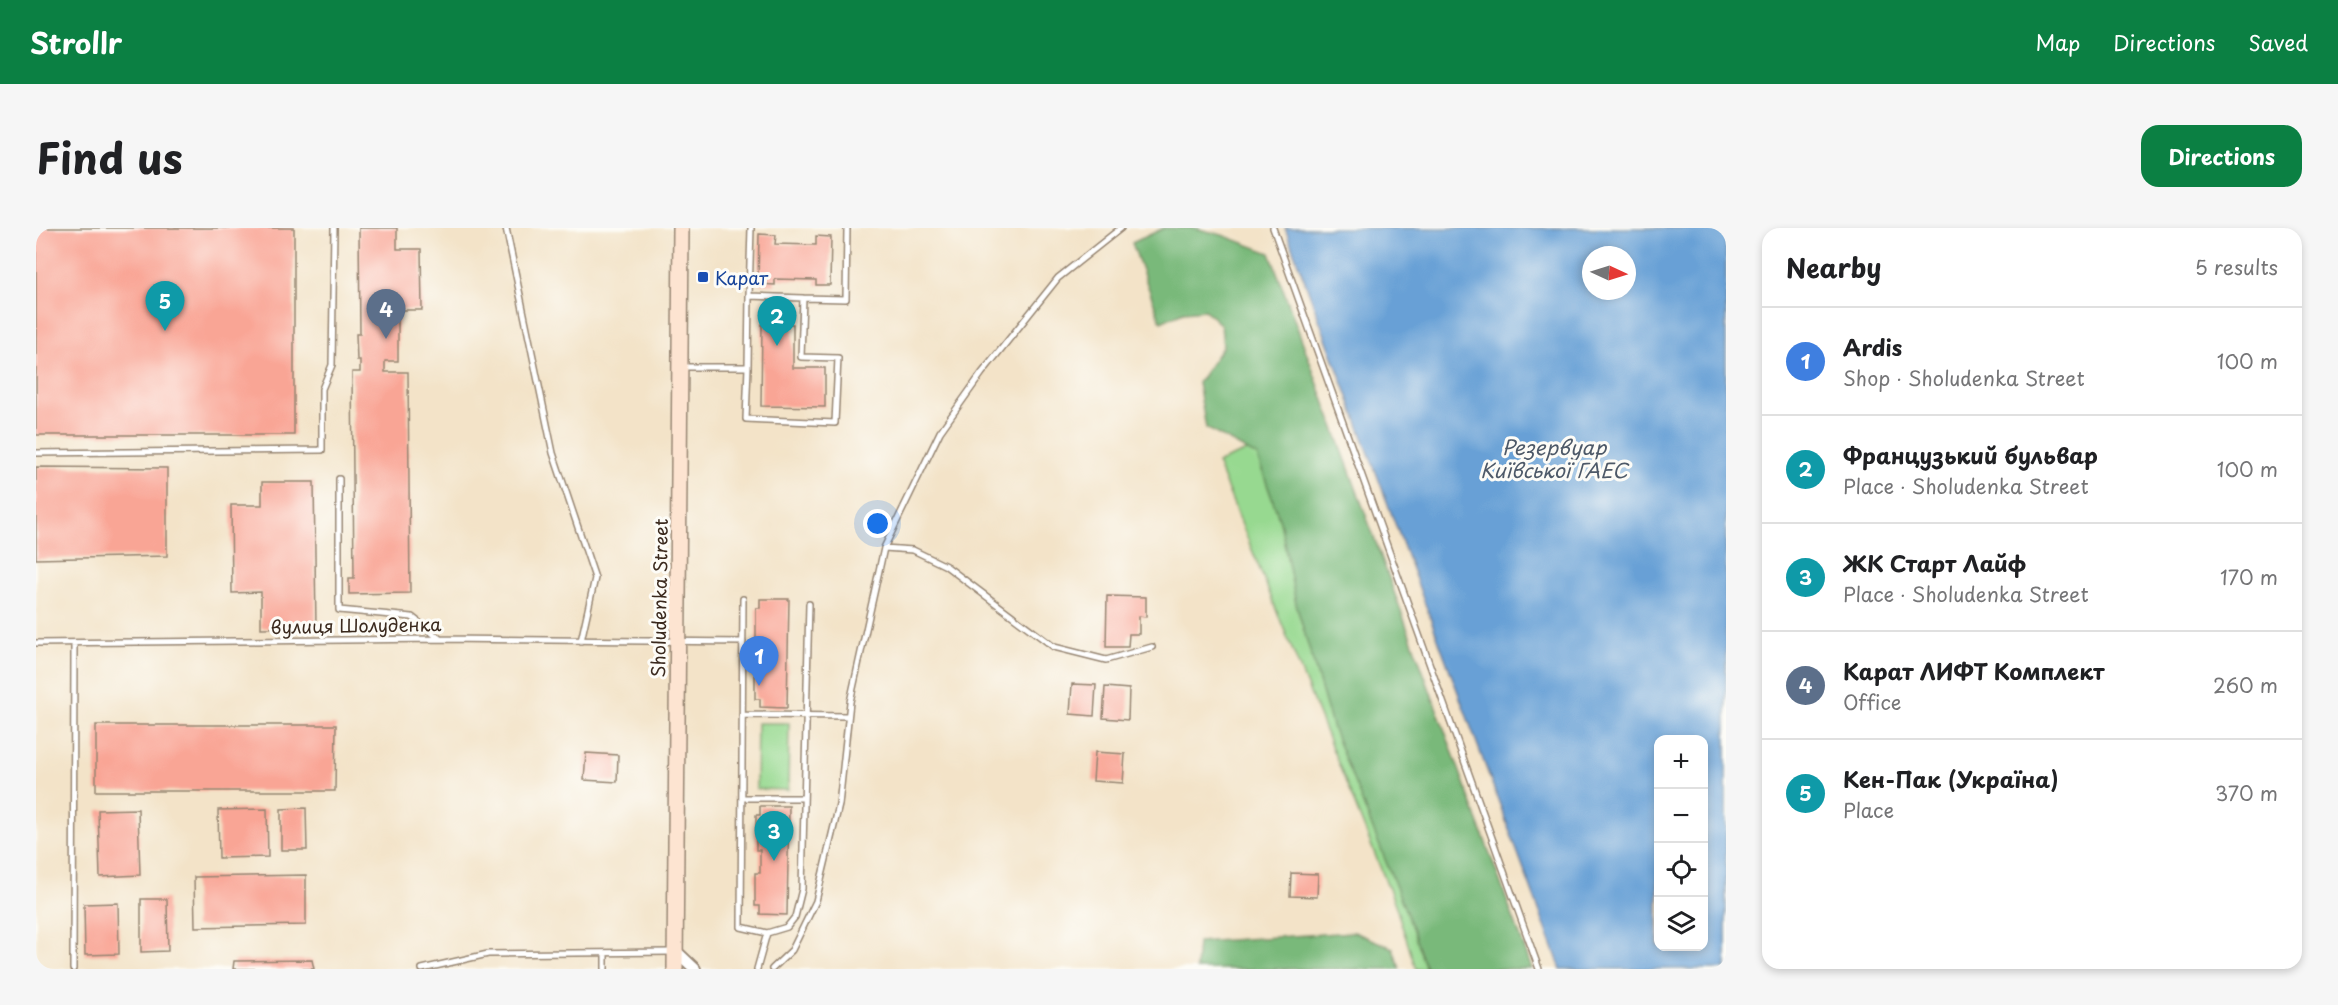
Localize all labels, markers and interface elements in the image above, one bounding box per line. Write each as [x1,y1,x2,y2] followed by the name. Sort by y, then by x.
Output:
[30,21,122,64] text: Strollr
[2035,26,2080,58] text: Map
[2113,26,2215,58] text: Directions
[2248,26,2308,58] text: Saved
[36,125,183,188] text: Find us
[2141,125,2302,187] button: Directions
[1582,246,1636,300] north arrow
[1786,248,1881,287] text: Nearby
[2195,252,2278,282] text: 5 results
[715,264,769,291] place label: Карат
[696,270,710,284] marker: Карат
[146,282,184,331] pin: 5
[366,290,406,339] pin: 4
[758,296,796,346] pin: 2
[1843,330,1902,363] text: Ardis
[1801,346,1810,376] text: 1
[2217,346,2278,376] text: 100 m
[1843,363,2085,393] text: Shop · Sholudenka Street
[1480,432,1630,485] water label: Резервуар Київської ГАЕС
[1843,438,2098,471] text: Французький бульвар
[1798,454,1813,484] text: 2
[2217,454,2278,484] text: 100 m
[1843,471,2089,501] text: Place · Sholudenka Street
[863,509,892,538] your location
[644,518,674,678] street label: Sholudenka Street
[1843,546,2026,579] text: ЖК Старт Лайф
[1799,562,1812,592] text: 3
[2220,562,2278,592] text: 170 m
[1843,579,2089,609] text: Place · Sholudenka Street
[270,610,442,640] street label: вулиця Шолуденка
[740,636,778,686] pin: 1
[1843,654,2105,687] text: Карат ЛИФТ Комплект
[1799,670,1812,700] text: 4
[2213,670,2278,700] text: 260 m
[1843,687,1901,717] text: Office
[1654,735,1708,951] map controls
[1654,735,1708,789] button: +
[1843,762,2058,795] text: Кен-Пак (Україна)
[1799,778,1812,808] text: 5
[2215,778,2278,808] text: 370 m
[1654,789,1708,843] button: −
[1843,795,1894,825] text: Place
[754,812,794,861] pin: 3
[1654,843,1708,897] button: locate
[1654,897,1708,951] button: layers

